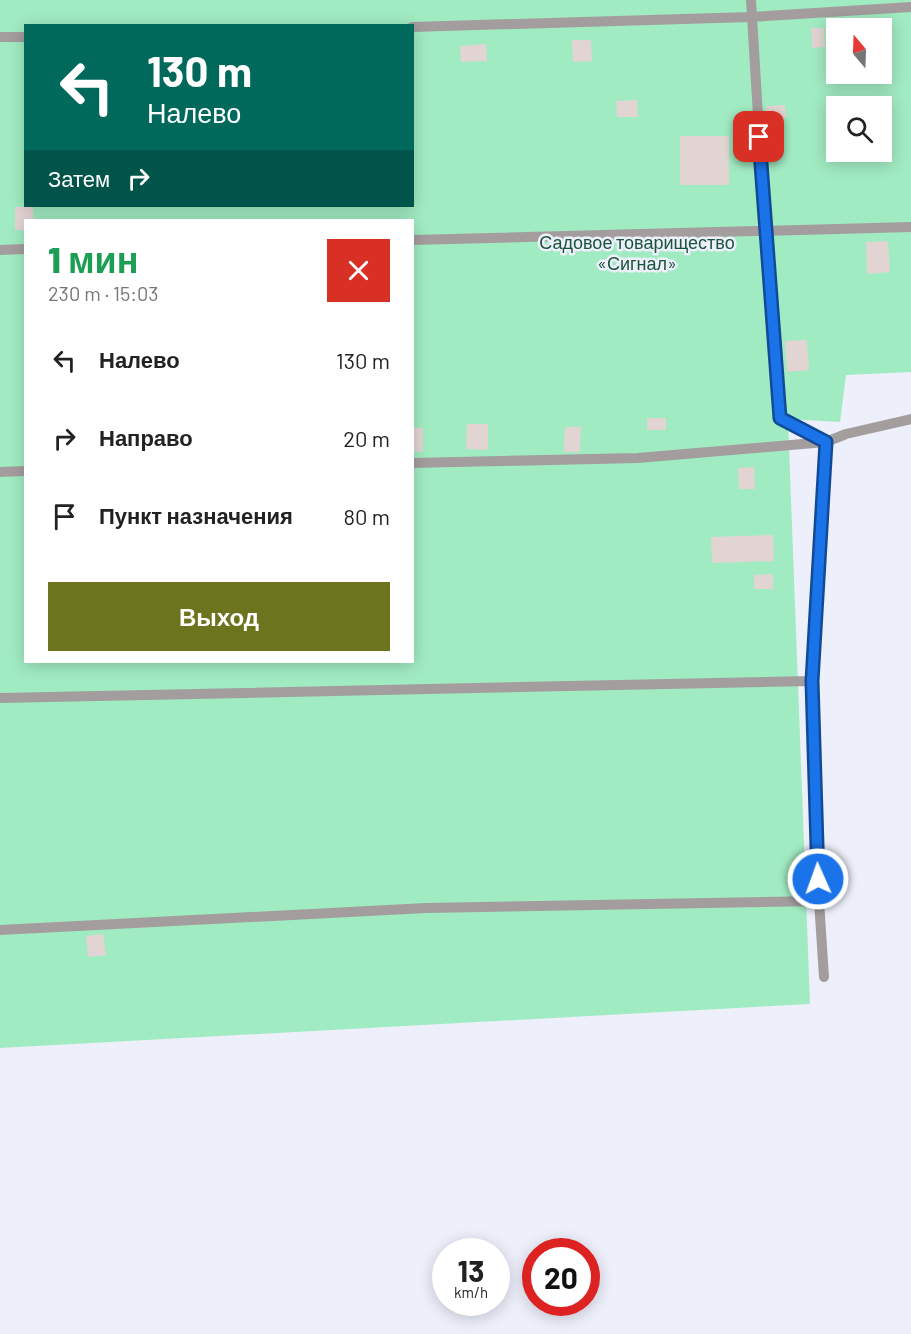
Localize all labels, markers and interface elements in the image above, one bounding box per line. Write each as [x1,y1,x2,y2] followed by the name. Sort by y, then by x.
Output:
[826,18,892,84] north arrow
[826,18,892,162] map controls
[147,45,252,95] text: 130 m
[48,48,126,126] icon: left
[147,96,241,128] text: Налево
[826,96,892,162] button: search
[733,111,784,162] pin
[742,120,775,153] icon: arrive
[122,162,155,195] icon: right
[48,165,110,191] text: Затем
[539,231,735,274] park label: Садовое товарищество «Сигнал»
[48,237,139,280] text: 1 мин
[327,239,390,302] button: close
[48,281,159,305] text: 230 m · 15:03
[48,344,81,377] icon: left
[99,346,180,372] text: Налево
[336,347,390,373] text: 130 m
[48,422,81,455] icon: right
[99,424,193,450] text: Направо
[343,425,390,451] text: 20 m
[48,500,81,533] icon: arrive
[99,502,293,528] text: Пункт назначения
[344,503,390,529] text: 80 m
[48,582,390,651] button: Выход
[786,847,850,911] position arrow
[522,1238,600,1316] speed limit sign: 20
[458,1252,484,1288] text: 13
[454,1283,488,1301] text: km/h

